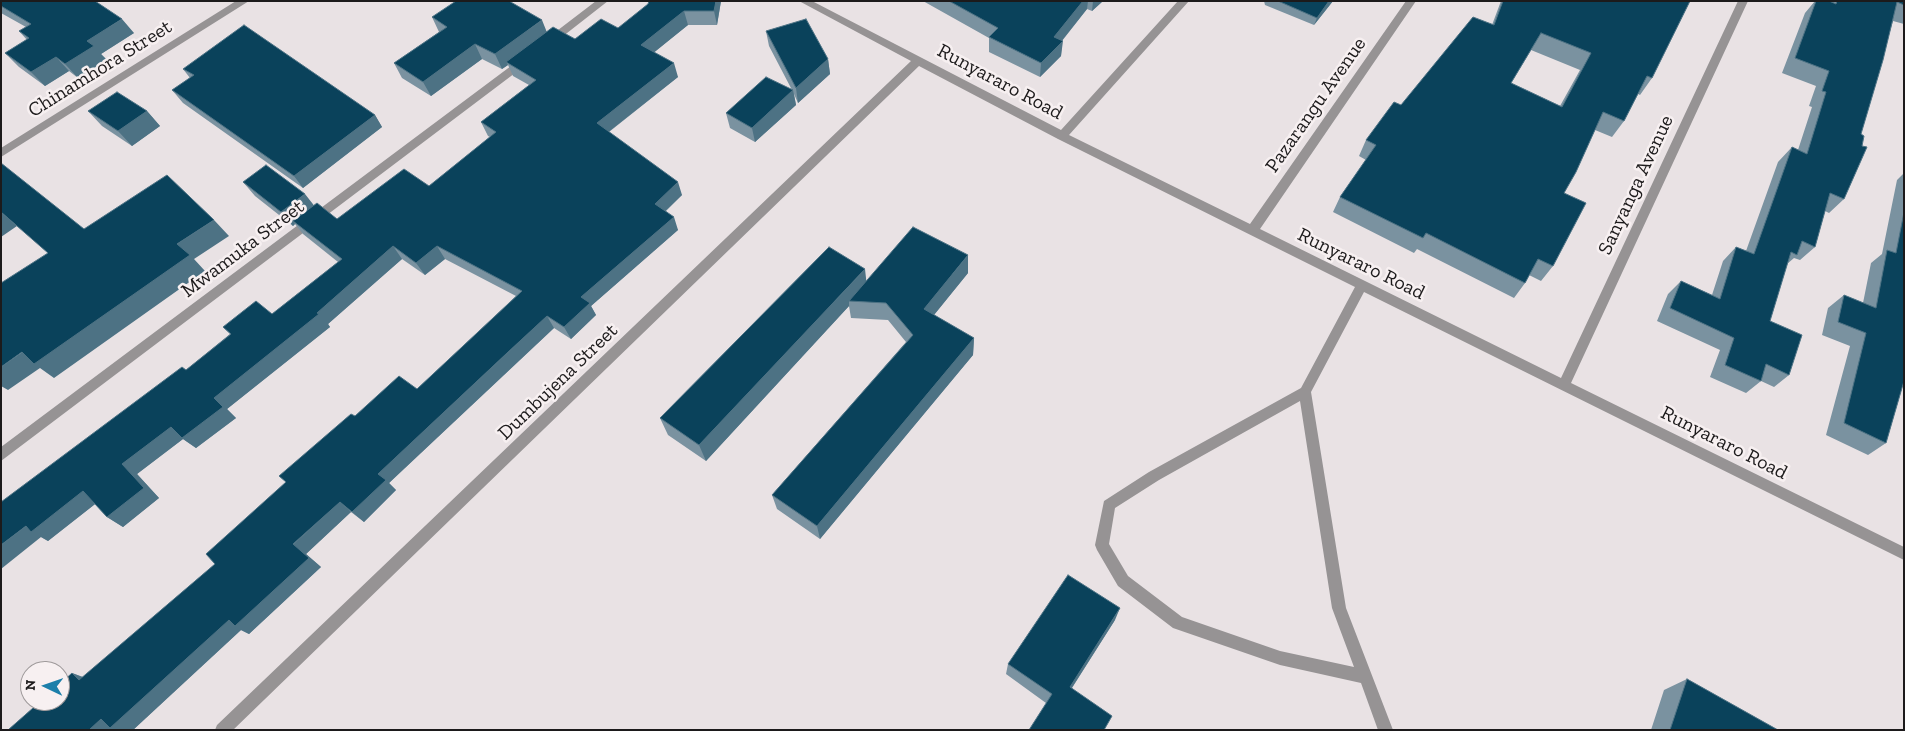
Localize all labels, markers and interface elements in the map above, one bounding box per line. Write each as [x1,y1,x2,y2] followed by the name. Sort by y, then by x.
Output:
[24,15,176,123] street label: Chinamhora Street
[1260,33,1372,177] street label: Pazarangu Avenue
[933,39,1067,125] street label: Runyararo Road
[1593,111,1679,259] street label: Sanyanga Avenue
[177,195,309,303] street label: Mwamuka Street
[1293,223,1429,305] street label: Runyararo Road
[493,319,623,445] street label: Dumbujena Street
[1657,401,1791,485] street label: Runyararo Road
[20,661,70,711] north arrow
[22,679,39,691] text: N

